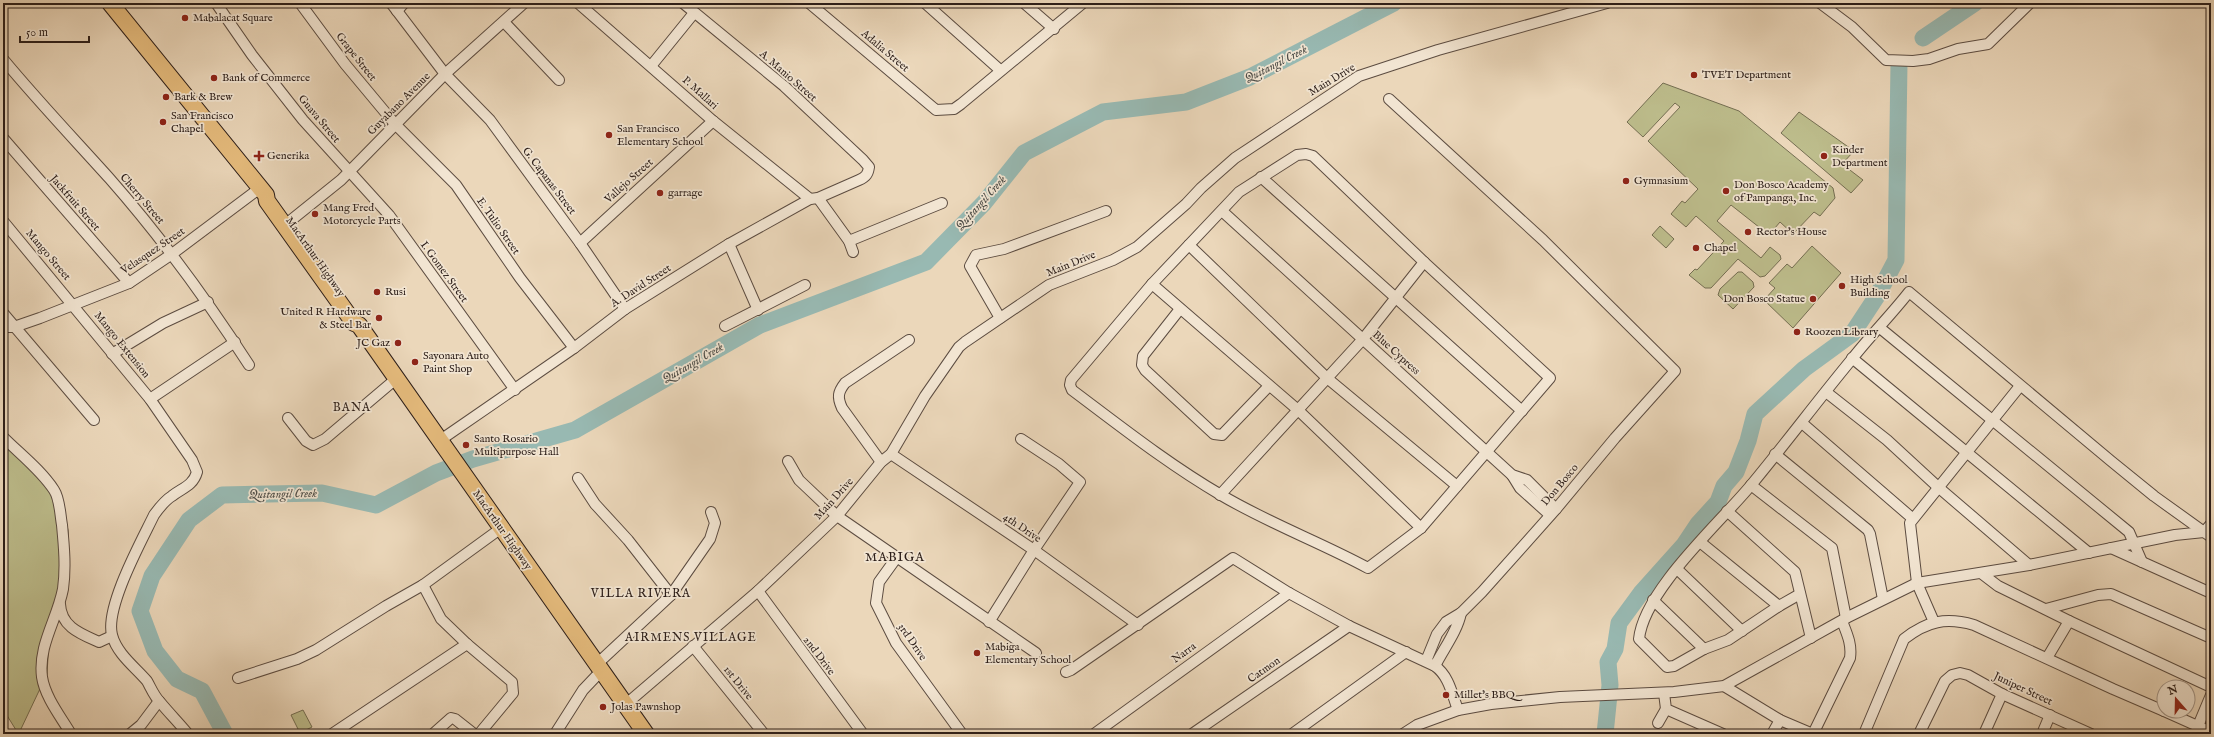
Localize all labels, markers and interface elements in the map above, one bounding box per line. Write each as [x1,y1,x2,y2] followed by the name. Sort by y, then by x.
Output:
[193,11,273,25] place label: Mabalacat Square
[180,13,190,23] marker: Mabalacat Square
[20,18,89,44] scale bar
[26,25,48,40] text: 50 m
[857,26,912,75] street label: Adalia Street
[333,30,380,84] street label: Grape Street
[1242,42,1310,87] water label: Quitangil Creek
[756,46,820,105] street label: A. Manio Street
[1306,61,1358,99] street label: Main Drive
[1702,68,1791,82] place label: TVET Department
[365,70,433,138] street label: Guyabano Avenue
[1689,70,1699,80] marker: TVET Department
[222,71,310,85] place label: Bank of Commerce
[209,73,219,83] marker: Bank of Commerce
[679,73,721,113] street label: P. Mallari
[174,90,233,104] place label: Bark & Brew
[161,92,171,102] marker: Bark & Brew
[295,92,343,146] street label: Guava Street
[171,109,233,136] place label: San Francisco Chapel
[158,117,168,127] marker: San Francisco Chapel
[617,122,703,149] place label: San Francisco Elementary School
[604,130,614,140] marker: San Francisco Elementary School
[1832,143,1888,170] place label: Kinder Department
[519,144,579,218] street label: G. Capanas Street
[267,149,310,163] place label: Generika
[254,151,264,161] marker: Generika
[1819,151,1829,161] marker: Kinder Department
[601,155,656,207] street label: Vallejo Street
[46,171,103,234] street label: Jackfruit Street
[117,171,167,227] street label: Cherry Street
[953,173,1010,234] water label: Quitangil Creek
[1634,174,1689,188] place label: Gymnasium
[1621,176,1631,186] marker: Gymnasium
[1734,178,1829,205] place label: Don Bosco Academy of Pampanga, Inc.
[668,186,703,200] place label: garrage
[1721,186,1731,196] marker: Don Bosco Academy of Pampanga, Inc.
[655,188,665,198] marker: garrage
[473,195,523,258] street label: E. Tulio Street
[323,201,401,228] place label: Mang Fred Motorcycle Parts
[310,209,320,219] marker: Mang Fred Motorcycle Parts
[282,214,348,300] street label: MacArthur Highway
[117,224,188,278] street label: Velasquez Street
[1756,225,1827,239] place label: Rector's House
[23,227,74,284] street label: Mango Street
[1743,227,1753,237] marker: Rector's House
[417,239,471,306] street label: I. Gomez Street
[1704,241,1737,255] place label: Chapel
[1691,243,1701,253] marker: Chapel
[1044,248,1098,280] street label: Main Drive
[607,261,674,311] street label: A. David Street
[1850,273,1908,300] place label: High School Building
[1837,281,1847,291] marker: High School Building
[385,285,406,299] place label: Rusi
[372,287,382,297] marker: Rusi
[1723,292,1805,306] place label: Don Bosco Statue
[1808,294,1818,304] marker: Don Bosco Statue
[280,305,371,332] place label: United R Hardware & Steel Bar
[91,309,153,381] street label: Mango Extension
[374,313,384,323] marker: United R Hardware & Steel Bar
[1805,325,1879,339] place label: Roozen Library
[1792,327,1802,337] marker: Roozen Library
[1369,328,1423,378] street label: Blue Cypress
[355,336,390,350] place label: JC Gaz
[393,338,403,348] marker: JC Gaz
[660,339,727,387] water label: Quitangil Creek
[423,349,489,376] place label: Sayonara Auto Paint Shop
[410,357,420,367] marker: Sayonara Auto Paint Shop
[333,400,371,415] district label: BANA
[474,432,559,459] place label: Santo Rosario Multipurpose Hall
[461,440,471,450] marker: Santo Rosario Multipurpose Hall
[1538,461,1582,509] street label: Don Bosco
[811,475,857,523] street label: Main Drive
[249,486,317,503] water label: Quitangil Creek
[469,487,535,573] street label: MacArthur Highway
[1000,510,1044,546] street label: 4th Drive
[865,549,925,566] district label: MABIGA
[590,586,691,601] district label: VILLA RIVERA
[894,621,930,663] street label: 3rd Drive
[624,630,757,645] district label: AIRMENS VILLAGE
[800,634,838,678] street label: 2nd Drive
[1169,639,1199,667] street label: Narra
[985,640,1071,667] place label: Mabiga Elementary School
[972,648,982,658] marker: Mabiga Elementary School
[1245,654,1283,686] street label: Catmon
[720,663,756,703] street label: 1st Drive
[1989,668,2055,709] street label: Juniper Street
[2156,679,2196,719] north arrow
[2165,682,2180,699] text: N
[1454,688,1523,702] place label: Millet's BBQ
[1441,690,1451,700] marker: Millet's BBQ
[609,700,681,714] place label: Jolas Pawnshop
[598,702,608,712] marker: Jolas Pawnshop

